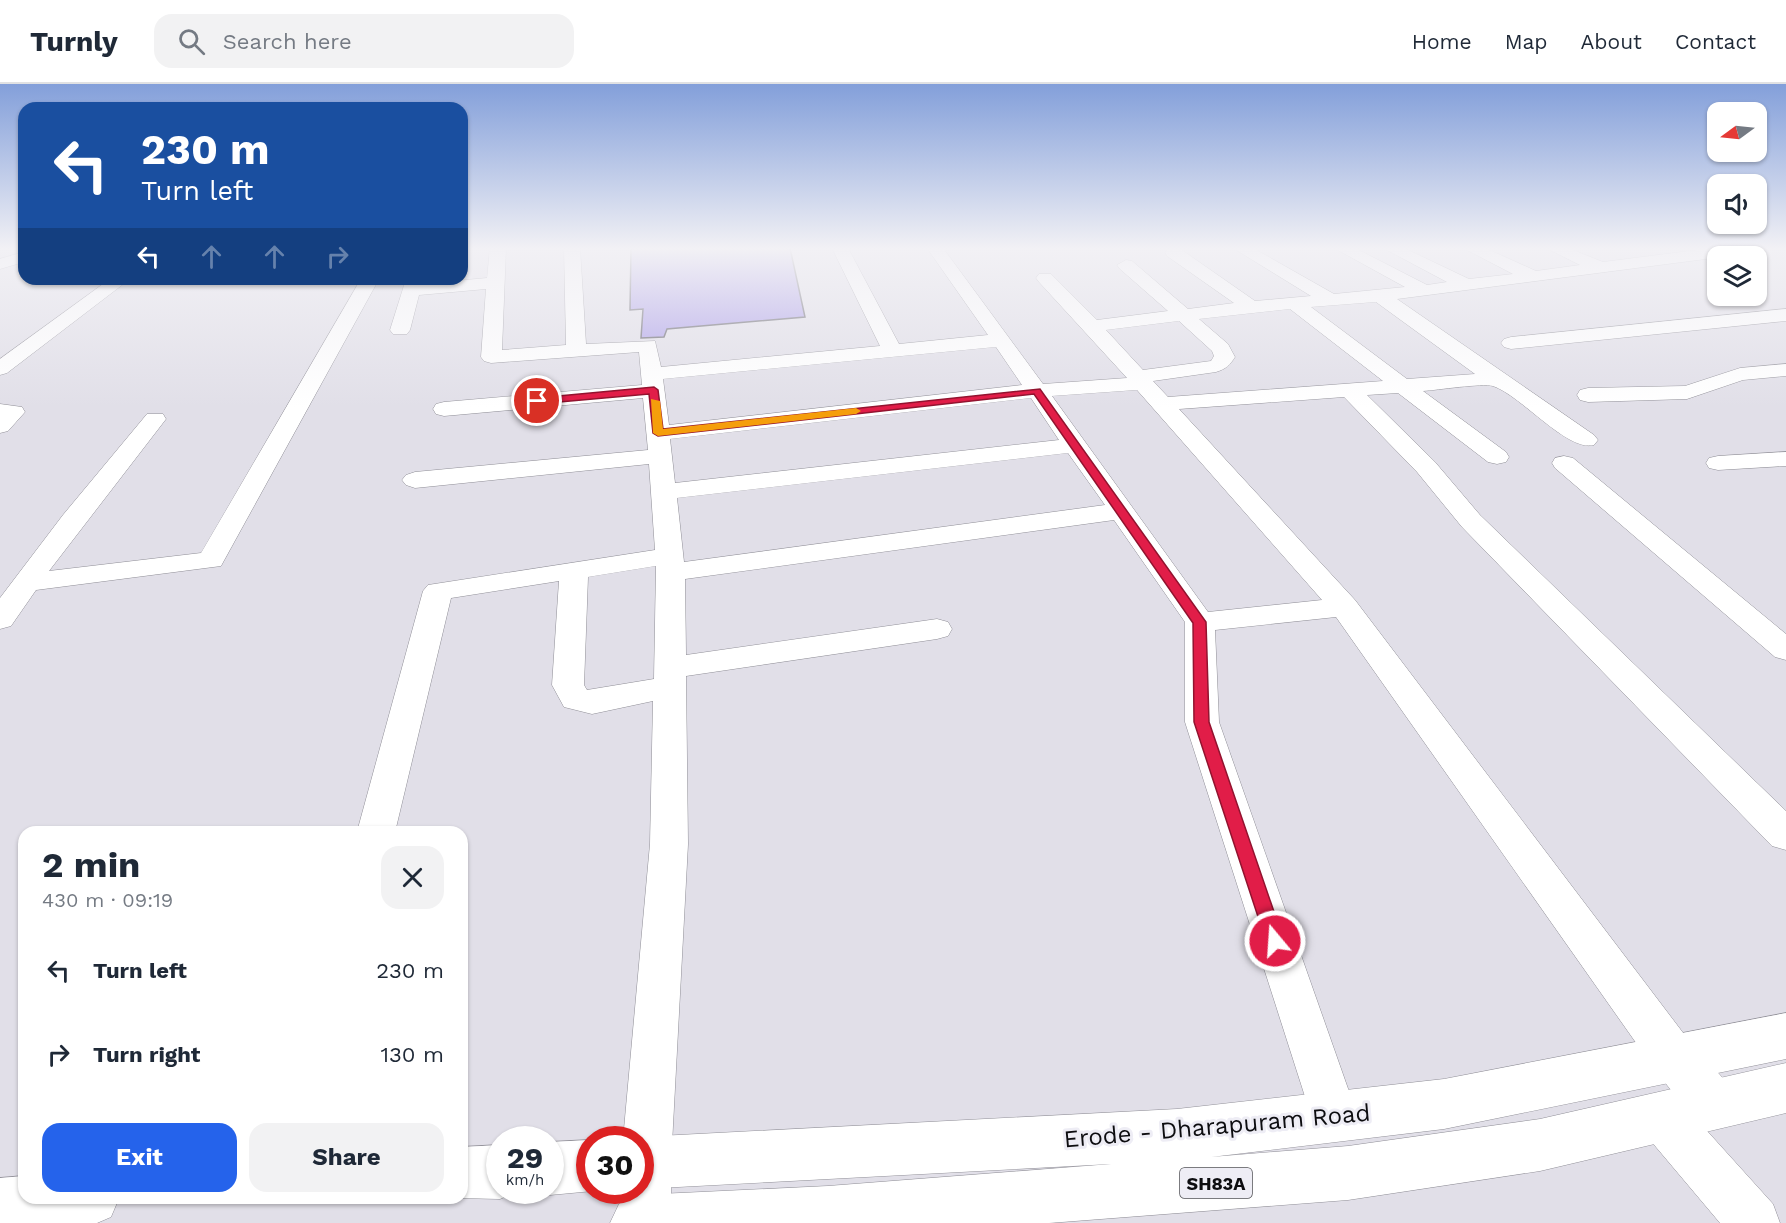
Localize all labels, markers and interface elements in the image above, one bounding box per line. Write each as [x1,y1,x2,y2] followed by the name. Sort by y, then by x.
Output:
[154,14,574,68] search box
[30,25,118,58] text: Turnly
[175,25,208,58] icon: search
[223,29,352,54] text: Search here
[1412,29,1472,54] text: Home
[1505,29,1548,54] text: Map
[1581,29,1642,54] text: About
[1675,29,1756,54] text: Contact
[1707,102,1767,162] north arrow
[1707,102,1767,306] map controls
[141,125,270,174] text: 230 m
[42,126,120,204] icon: left
[1707,174,1767,234] button: sound
[141,175,253,207] text: Turn left
[132,240,165,273] icon: left
[195,240,228,273] icon: ahead
[258,240,291,273] icon: ahead
[321,240,354,273] icon: right
[1707,246,1767,306] button: layers
[511,375,562,426] pin
[520,384,553,417] icon: arrive
[42,844,140,886] text: 2 min
[381,846,444,909] button: close
[42,888,173,912] text: 430 m · 09:19
[1243,909,1307,973] position arrow
[42,954,75,987] icon: left
[93,958,187,983] text: Turn left
[376,958,444,983] text: 230 m
[42,1038,75,1071] icon: right
[93,1042,200,1067] text: Turn right
[380,1042,444,1067] text: 130 m
[1062,1099,1372,1153] street label: Erode - Dharapuram Road
[42,1123,237,1192] button: Exit
[249,1123,444,1192] button: Share
[576,1126,654,1204] speed limit sign: 30
[507,1140,543,1175] text: 29
[1180,1168,1252,1198] road number: SH83A
[506,1171,544,1189] text: km/h

